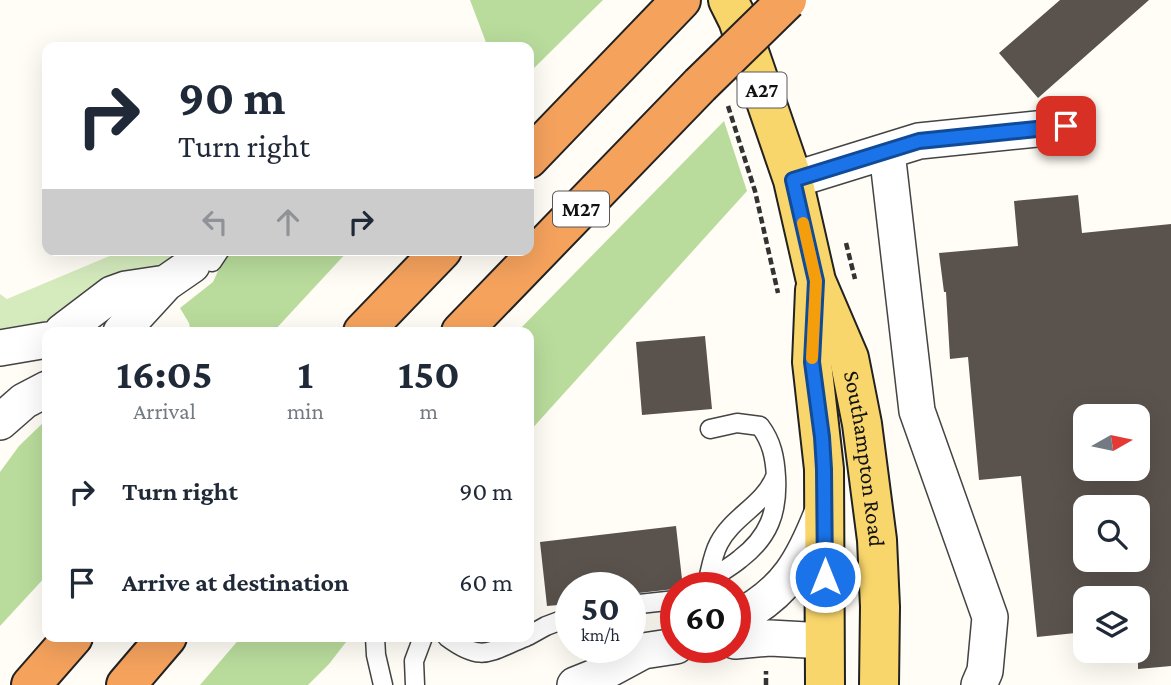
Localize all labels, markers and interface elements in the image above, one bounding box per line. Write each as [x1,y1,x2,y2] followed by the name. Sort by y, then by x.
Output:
[63,70,154,161] icon: right
[178,70,285,125] text: 90 m
[738,72,786,108] road number: A27
[1036,96,1096,156] pin
[1047,107,1085,145] icon: arrive
[178,128,310,164] text: Turn right
[553,192,609,227] road number: M27
[196,203,234,241] icon: left
[269,203,307,241] icon: ahead
[342,203,380,241] icon: right
[116,350,213,397] text: 16:05
[297,350,313,397] text: 1
[398,350,460,397] text: 150
[839,368,890,547] street label: Southampton Road
[133,398,196,424] text: Arrival
[287,398,324,424] text: min
[420,398,438,424] text: m
[1073,404,1150,481] north arrow
[1073,404,1150,663] map controls
[63,473,101,511] icon: right
[122,477,238,506] text: Turn right
[459,477,513,506] text: 90 m
[1073,495,1150,572] button: search
[788,540,862,614] position arrow
[63,564,101,602] icon: arrive
[122,568,349,597] text: Arrive at destination
[459,568,513,597] text: 60 m
[660,572,751,663] speed limit sign: 60
[1073,586,1150,663] button: layers
[581,589,620,628] text: 50
[581,625,620,645] text: km/h

